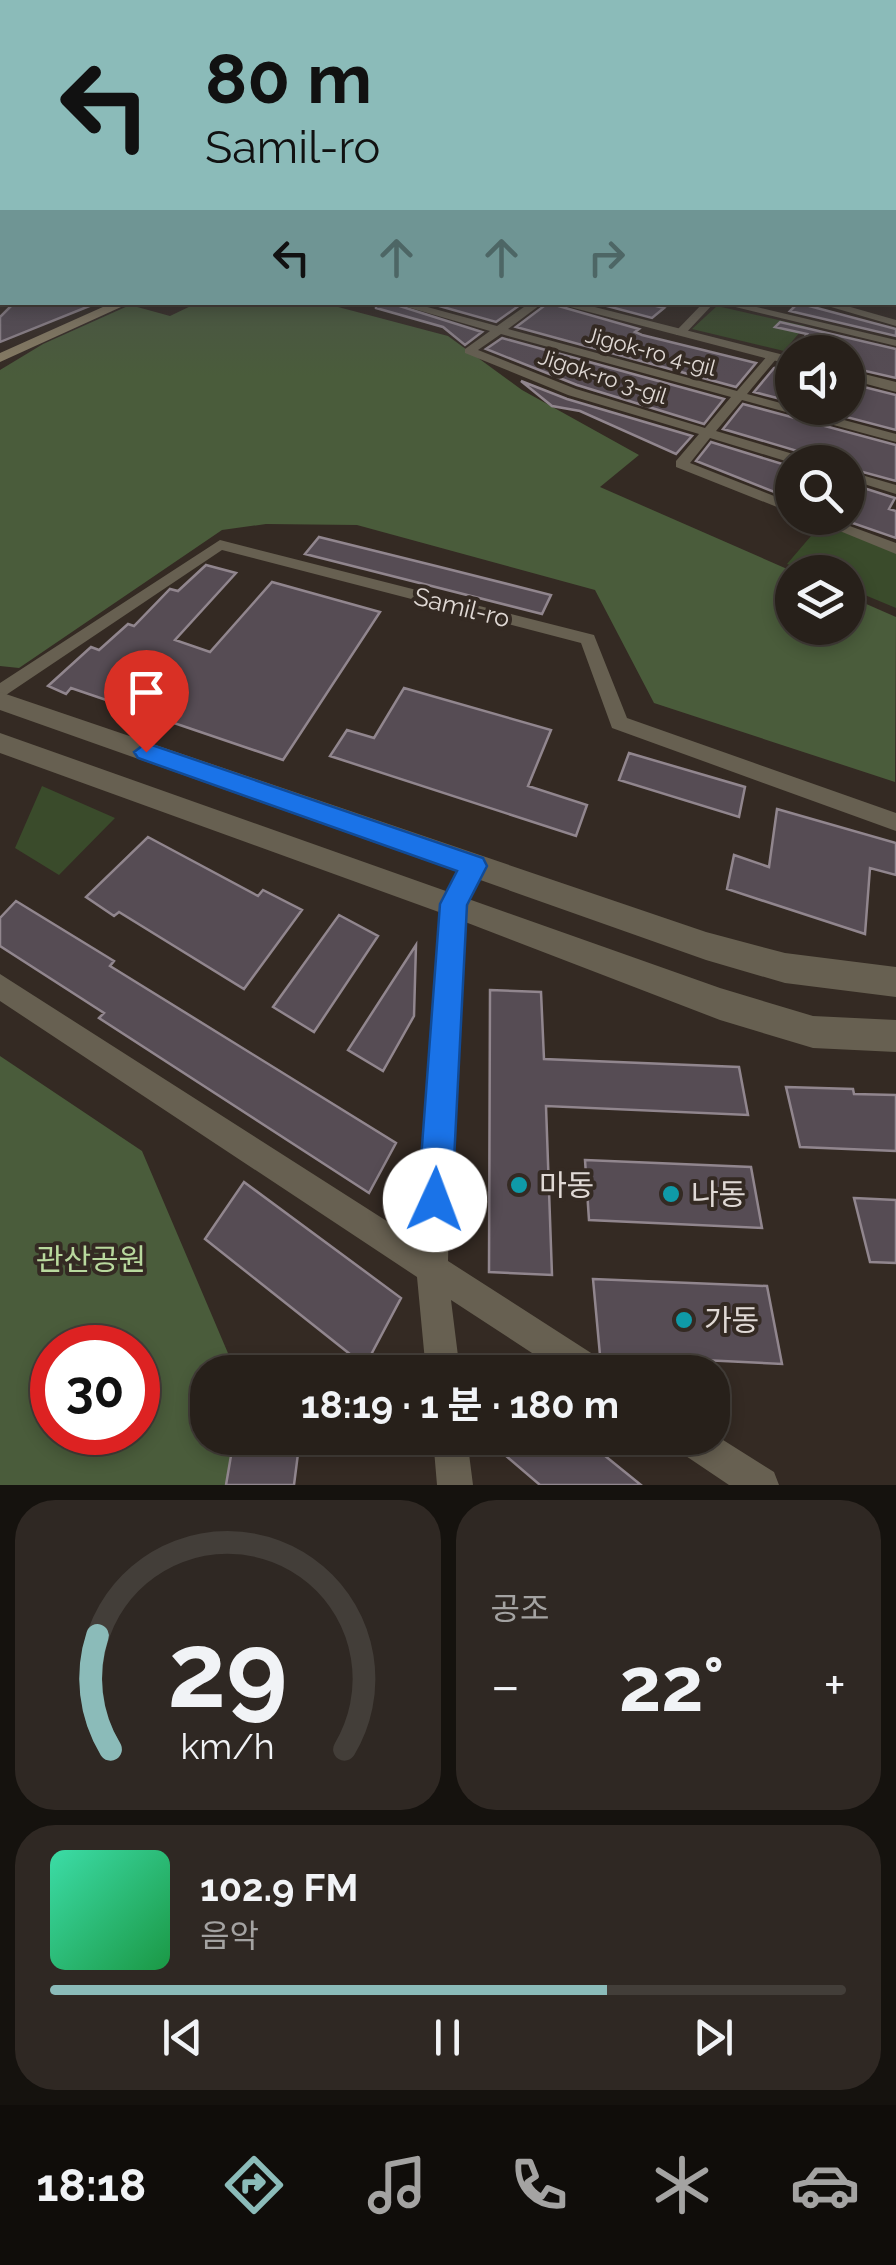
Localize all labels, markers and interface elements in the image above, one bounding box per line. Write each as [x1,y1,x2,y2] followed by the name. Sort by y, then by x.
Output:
[205,37,372,119] text: 80 m
[40,40,170,170] icon: left
[205,121,380,174] text: Samil-ro
[264,230,319,285] icon: left
[369,230,424,285] icon: ahead
[474,230,529,285] icon: ahead
[579,230,634,285] icon: right
[583,321,719,381] street label: Jigok-ro 4-gil
[775,335,865,645] map controls
[775,335,865,425] button: sound
[535,343,671,409] street label: Jigok-ro 3-gil
[775,445,865,535] button: search
[775,555,865,645] button: layers
[411,581,513,633] street label: Samil-ro
[104,650,189,753] pin
[119,665,174,720] icon: arrive
[383,1148,487,1252] position arrow
[539,1168,594,1203] place label: 마동
[508,1174,530,1196] marker: 마동
[691,1177,746,1212] place label: 나동
[660,1183,682,1205] marker: 나동
[36,1242,146,1277] park label: 관산공원
[704,1303,759,1338] place label: 가동
[673,1309,695,1331] marker: 가동
[30,1325,160,1455] speed limit sign: 30
[301,1382,619,1427] text: 18:19 · 1 분 · 180 m
[491,1590,549,1627] text: 공조
[168,1609,288,1731] text: 29
[619,1640,724,1729] text: 22°
[491,1653,520,1718] text: −
[823,1653,846,1718] text: +
[181,1725,275,1767] text: km/h
[200,1865,358,1910] text: 102.9 FM
[200,1917,259,1954] text: 음악
[155,2010,210,2065] icon: previous
[420,2010,475,2065] icon: pause
[686,2010,741,2065] icon: next
[219,2150,289,2220] icon: directions
[362,2150,432,2220] icon: music
[504,2150,574,2220] icon: phone
[647,2150,717,2220] icon: climate
[790,2150,860,2220] icon: car
[36,2159,146,2212] text: 18:18

